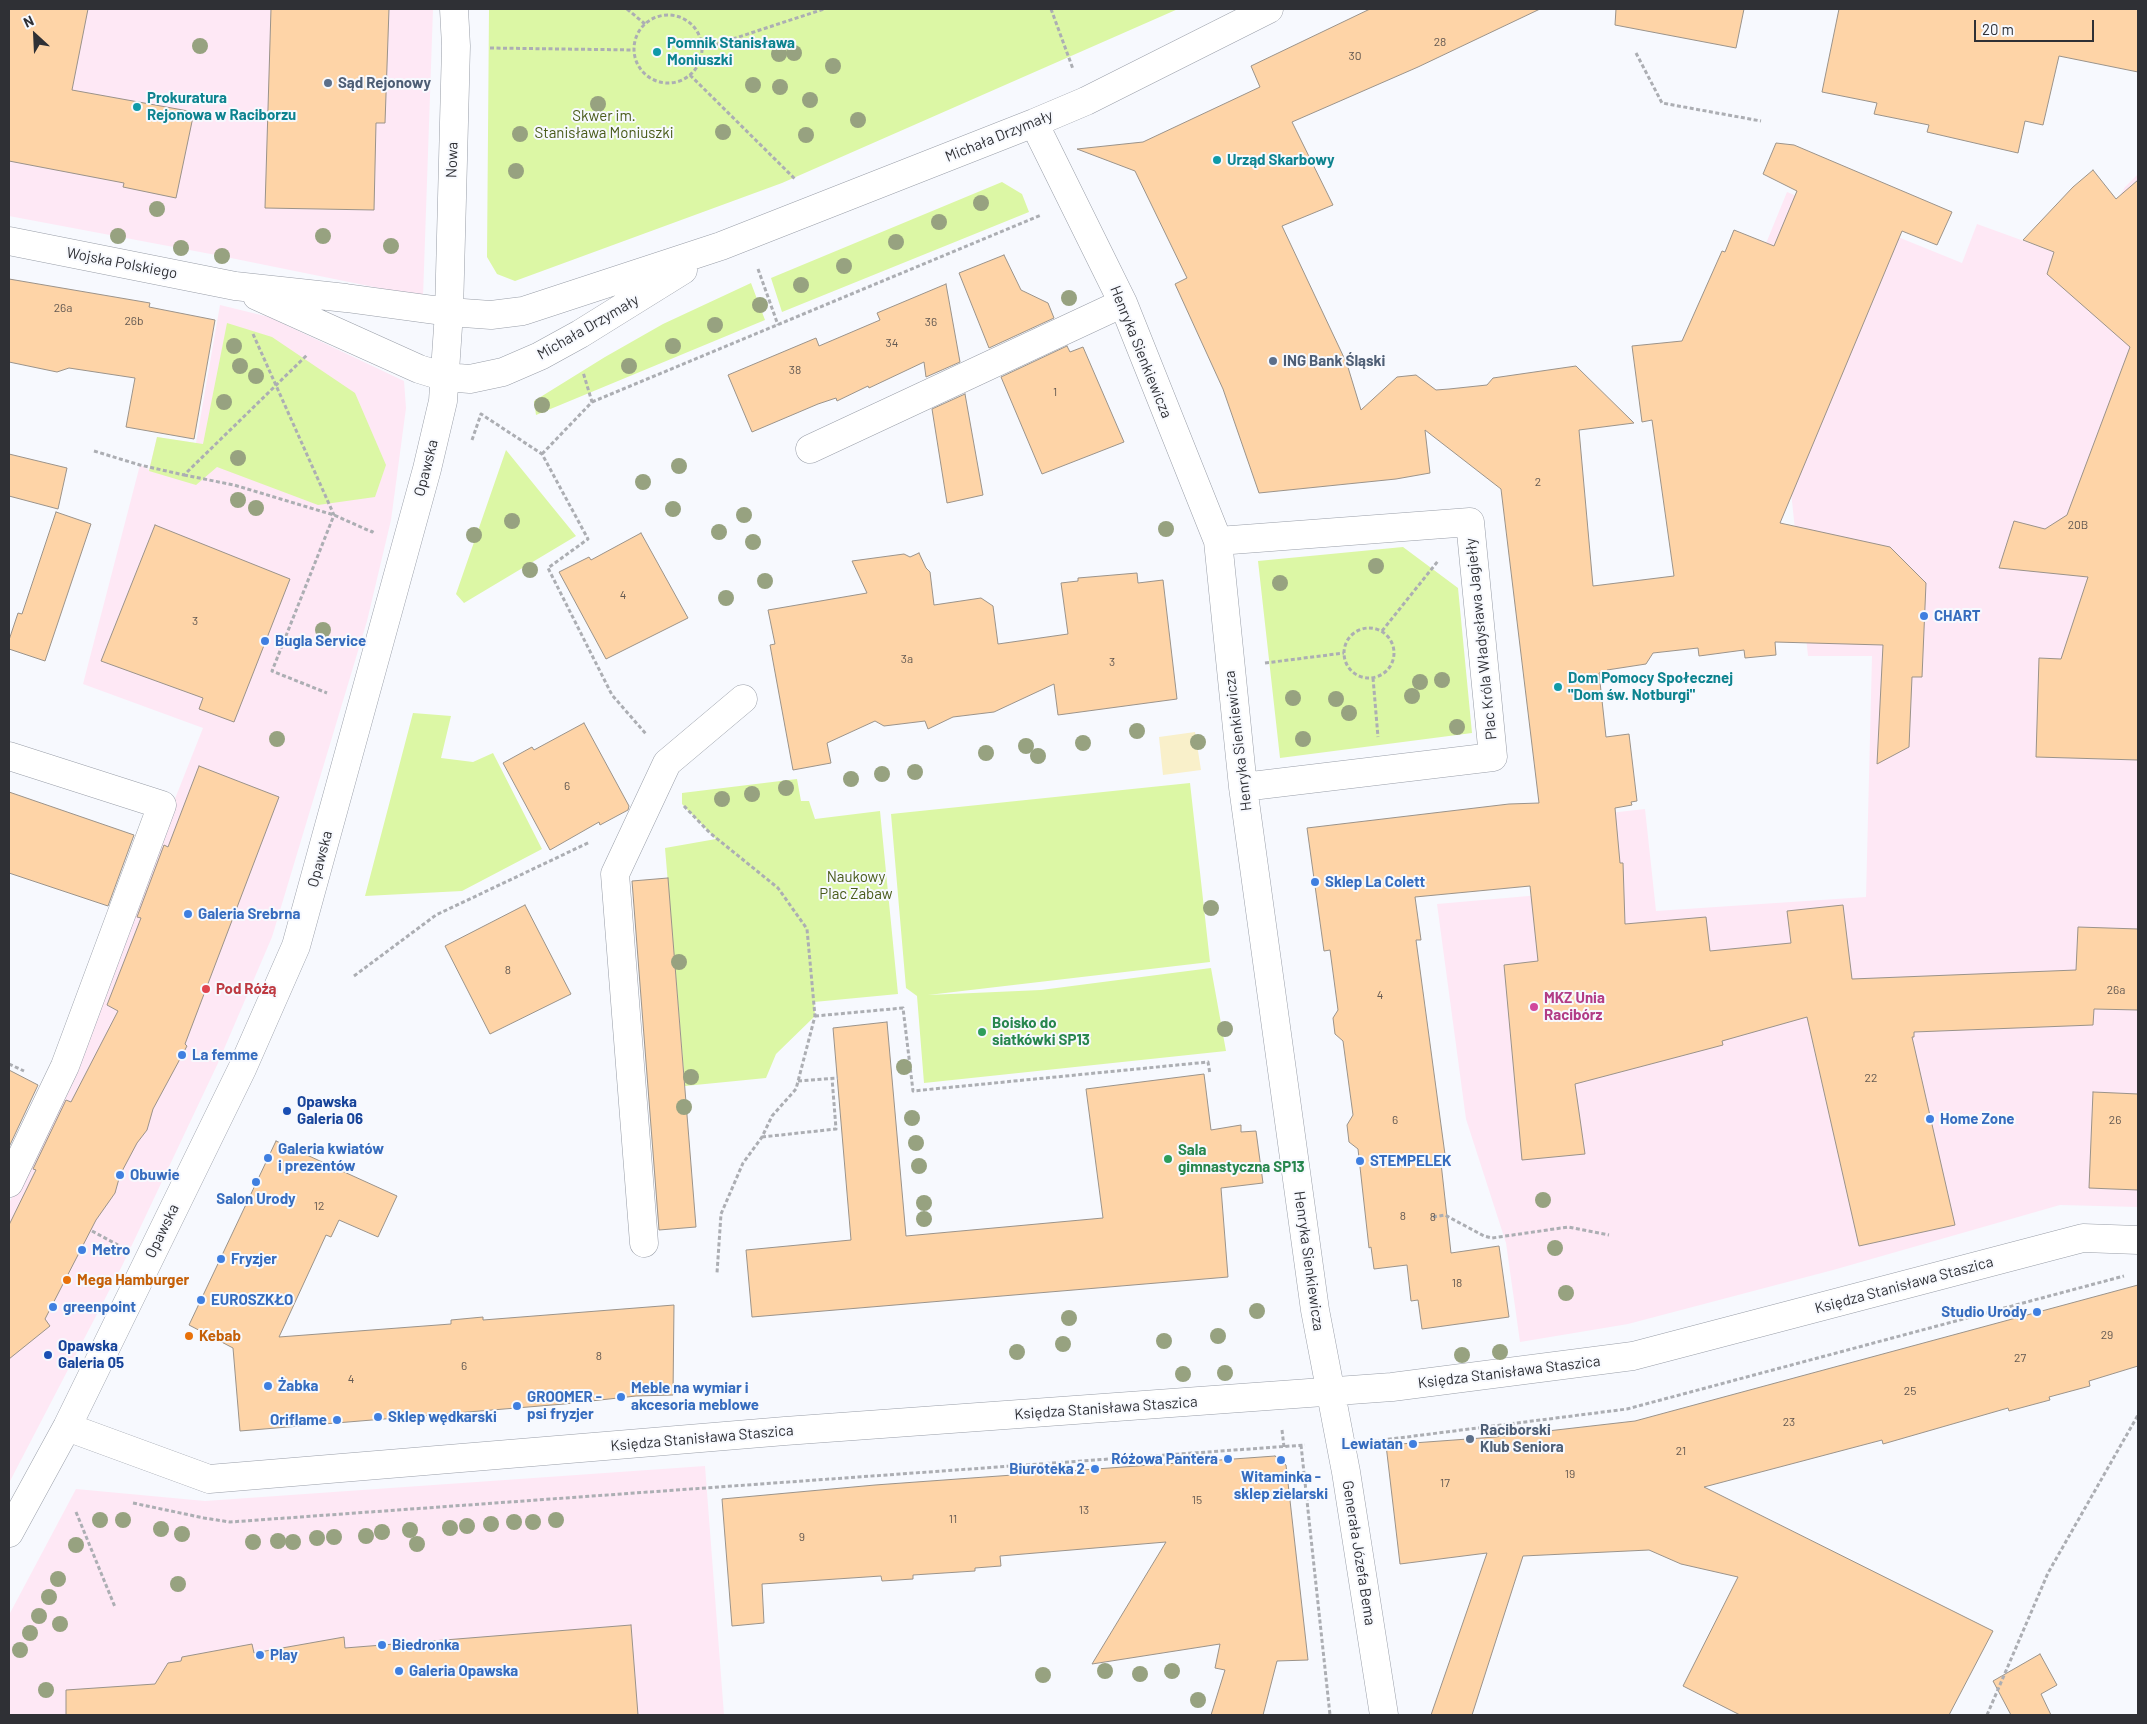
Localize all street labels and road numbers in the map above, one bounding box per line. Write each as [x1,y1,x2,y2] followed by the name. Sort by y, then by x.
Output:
[943,106,1055,166] street label: Michała Drzymały
[442,142,462,178] street label: Nowa
[65,243,179,283] street label: Wojska Polskiego
[1106,283,1176,421] street label: Henryka Sienkiewicza
[534,291,642,363] street label: Michała Drzymały
[410,438,442,498] street label: Opawska
[1461,537,1501,741] street label: Plac Króla Władysława Jagiełły
[1220,670,1256,812] street label: Henryka Sienkiewicza
[304,829,336,889] street label: Opawska
[1290,1190,1328,1332] street label: Henryka Sienkiewicza
[141,1201,183,1261] street label: Opawska
[1813,1253,1995,1317] street label: Księdza Stanisława Staszica
[1417,1352,1601,1392] street label: Księdza Stanisława Staszica
[1014,1393,1198,1423] street label: Księdza Stanisława Staszica
[610,1421,794,1455] street label: Księdza Stanisława Staszica
[1339,1479,1379,1627] street label: Generała Józefa Bema

